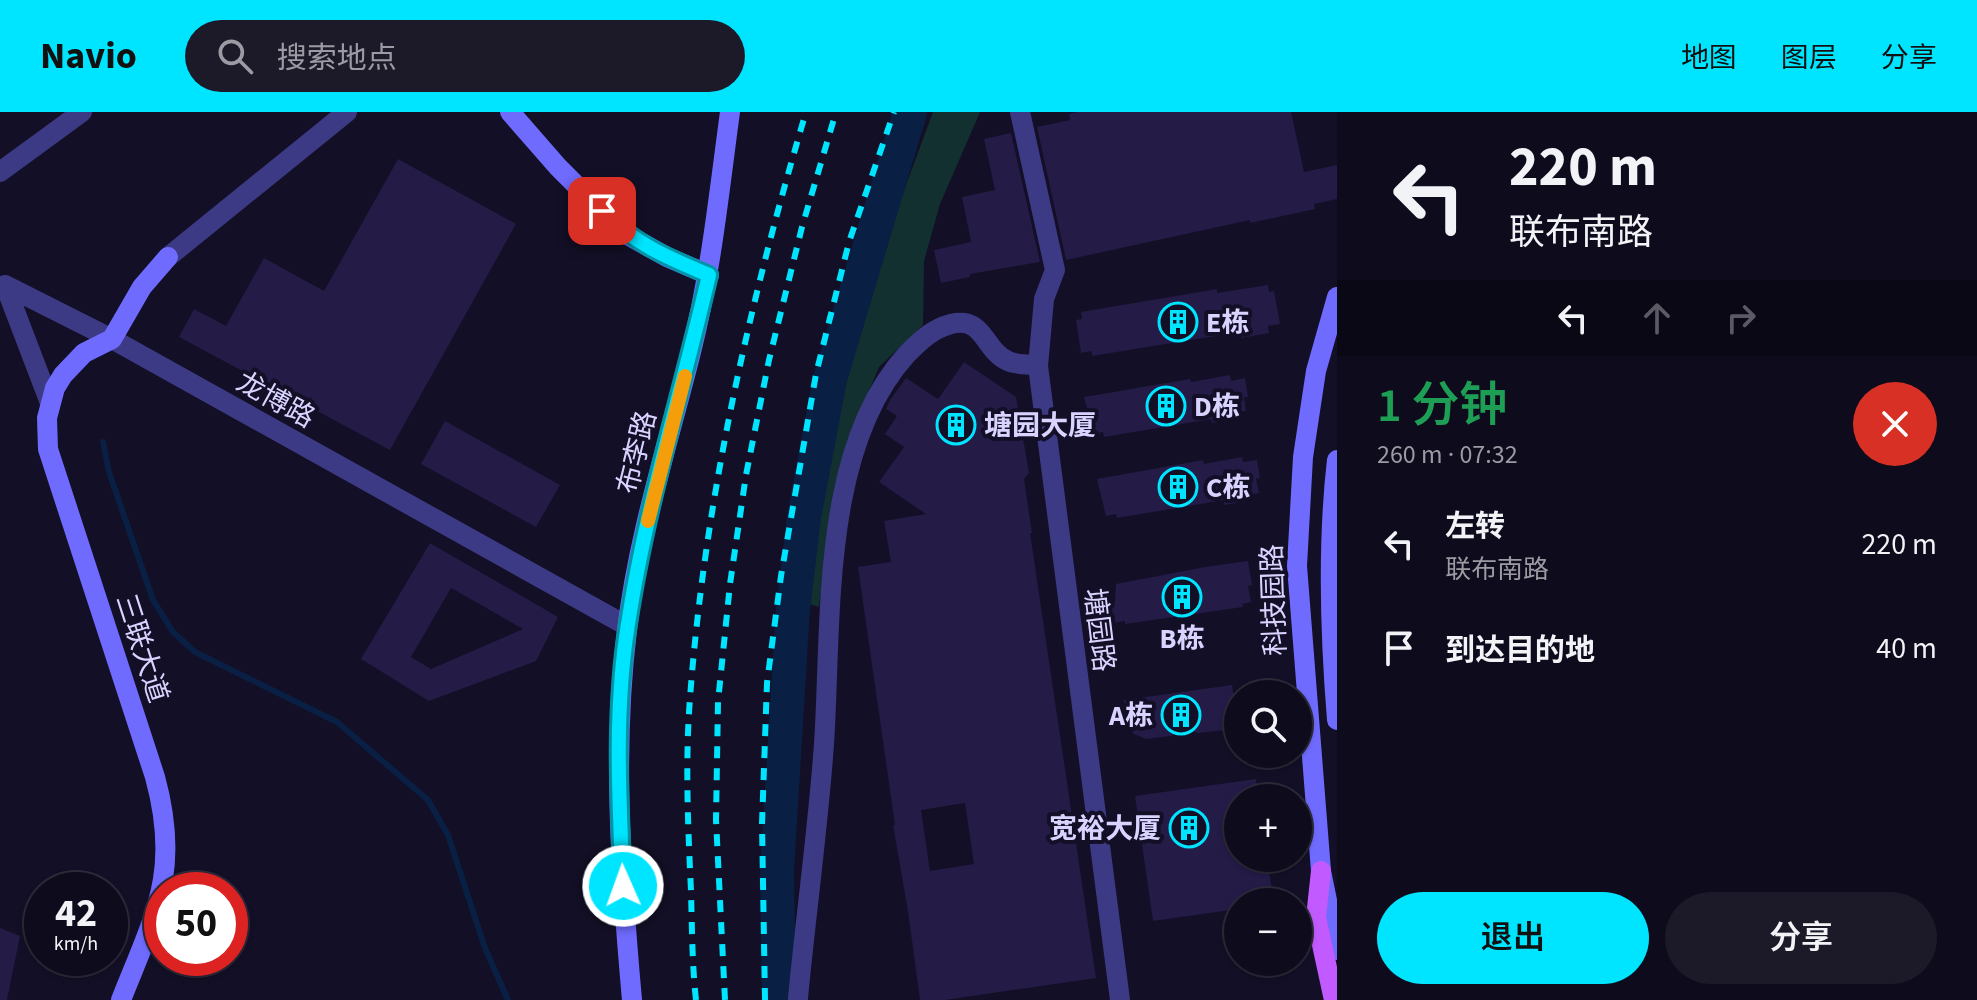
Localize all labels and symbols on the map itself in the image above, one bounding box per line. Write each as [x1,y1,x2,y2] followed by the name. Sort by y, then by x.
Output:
[568,177,636,245] pin
[1157,301,1199,343] building icon: E栋
[1206,303,1249,343] place label: E栋
[229,362,322,438] street label: 龙博路
[1145,385,1187,427] building icon: D栋
[1194,387,1240,427] place label: D栋
[935,404,977,446] building icon: 塘园大厦
[984,406,1096,446] place label: 塘园大厦
[607,407,667,498] street label: 布李路
[1157,466,1199,508] building icon: C栋
[1206,468,1250,508] place label: C栋
[1252,543,1296,657] street label: 科技园路
[1161,576,1203,618] building icon: B栋
[1074,586,1124,674] street label: 塘园路
[106,589,178,708] street label: 三联大道
[1160,619,1204,659] place label: B栋
[1160,694,1202,736] building icon: A栋
[1108,696,1153,736] place label: A栋
[1168,807,1210,849] building icon: 宽裕大厦
[1049,809,1161,849] place label: 宽裕大厦
[581,844,665,928] position arrow
[144,872,248,976] speed limit sign: 50

